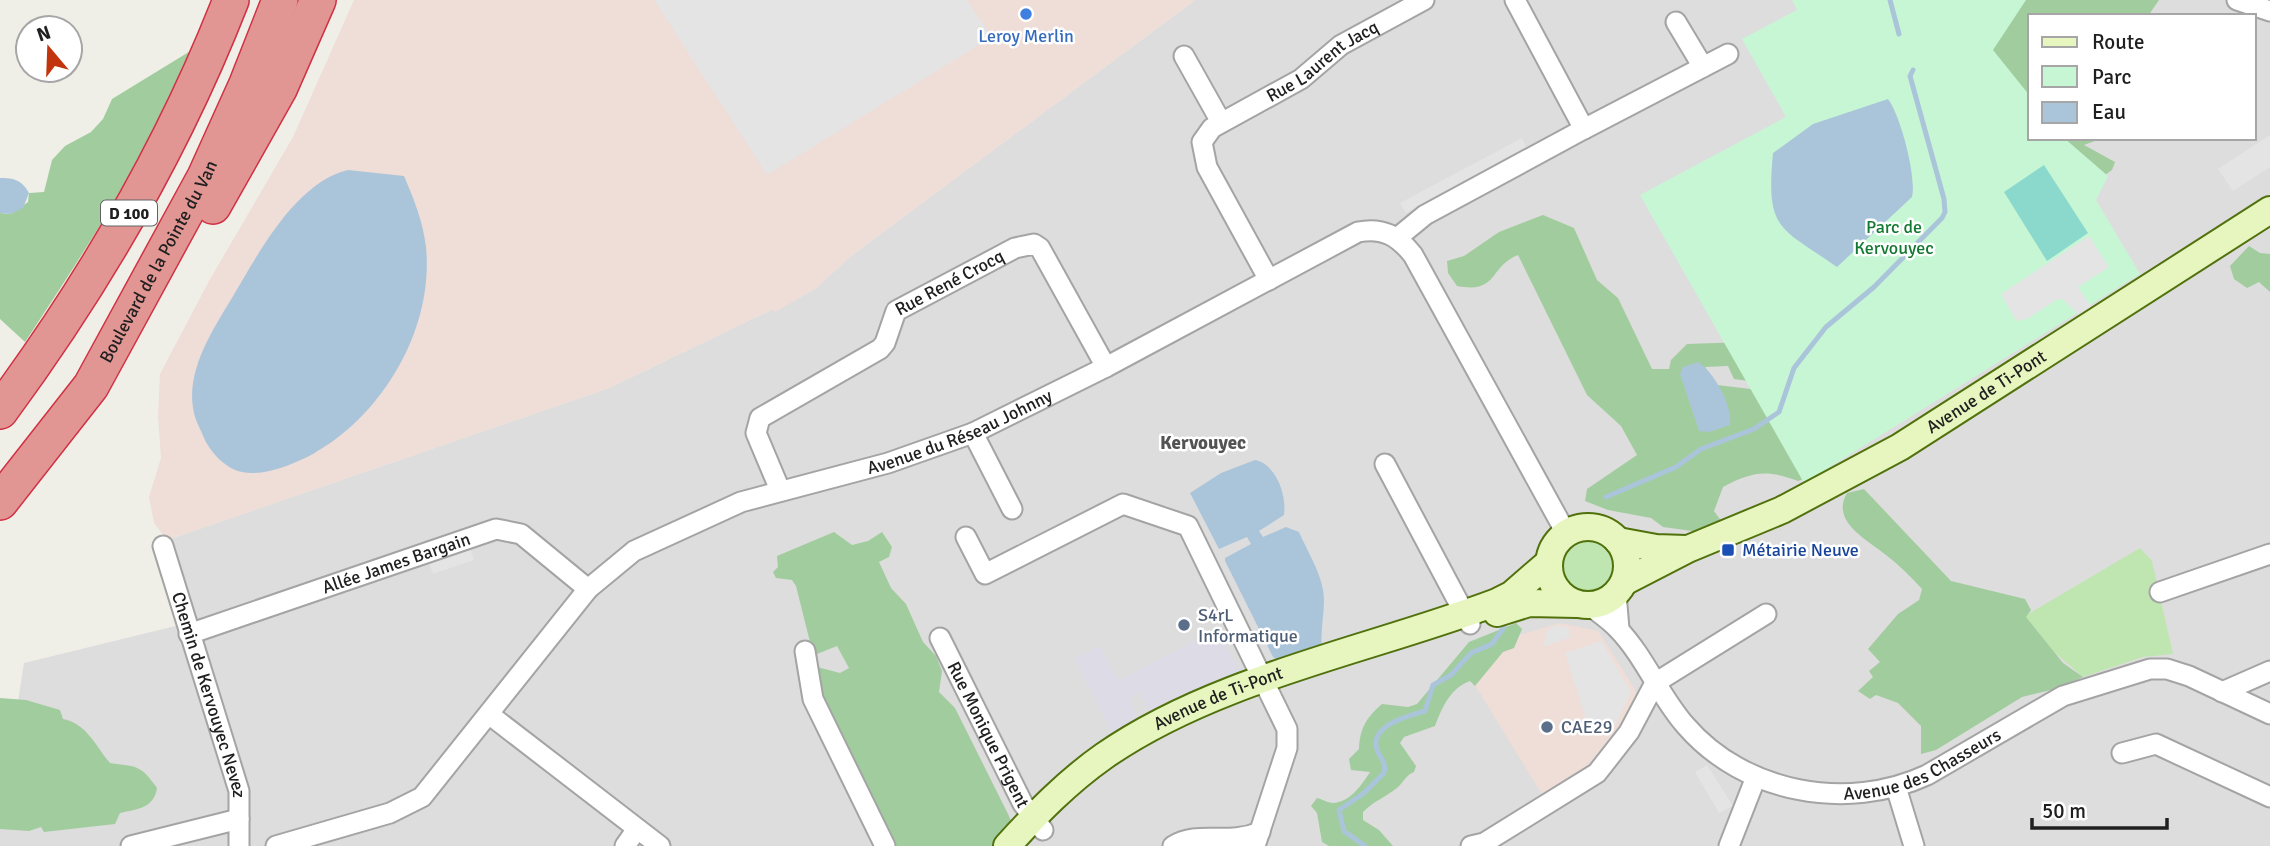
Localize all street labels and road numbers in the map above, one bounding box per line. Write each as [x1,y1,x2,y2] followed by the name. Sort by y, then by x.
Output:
[1262,16,1382,107] street label: Rue Laurent Jacq
[95,157,222,367] street label: Boulevard de la Pointe du Van
[101,200,157,226] road number: D 100
[891,245,1008,321] street label: Rue René Crocq
[1922,345,2050,438] street label: Avenue de Ti-Pont
[865,384,1056,479] street label: Avenue du Réseau Johnny
[319,528,473,599] street label: Allée James Bargain
[167,589,250,798] street label: Chemin de Kervouyec Nevez
[943,658,1034,811] street label: Rue Monique Prigent
[1150,662,1286,735] street label: Avenue de Ti-Pont
[1843,723,2005,805] street label: Avenue des Chasseurs

